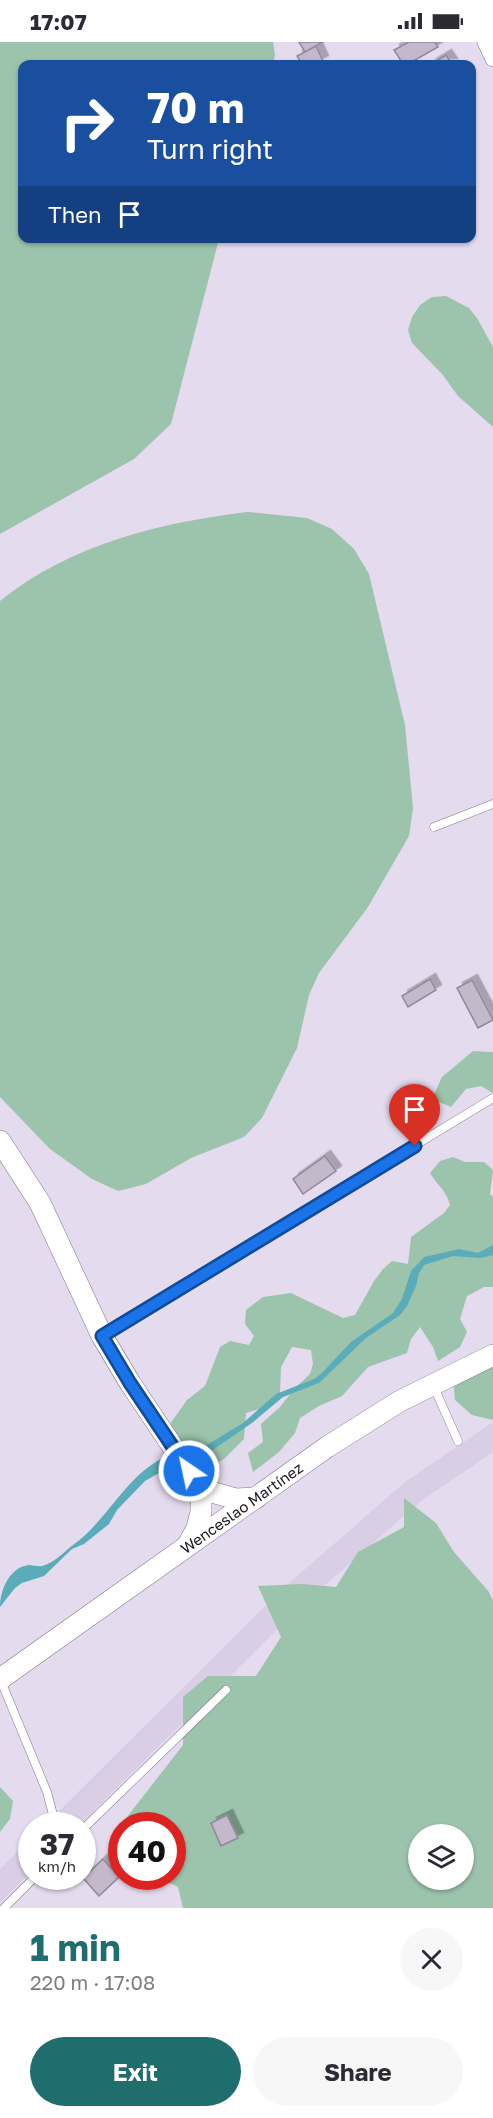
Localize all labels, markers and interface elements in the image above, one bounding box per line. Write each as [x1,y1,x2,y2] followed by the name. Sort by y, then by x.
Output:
[30,8,87,35] text: 17:07
[147,82,244,132] text: 70 m
[48,84,126,162] icon: right
[147,133,273,165] text: Turn right
[113,198,146,231] icon: arrive
[48,201,101,228] text: Then
[389,1084,440,1146] pin
[398,1093,431,1126] icon: arrive
[157,1439,221,1503] position arrow
[177,1458,306,1557] street label: Wenceslao Martínez
[108,1812,186,1890] speed limit sign: 40
[408,1824,474,1890] map controls
[408,1824,474,1890] button: layers
[40,1826,74,1862] text: 37
[38,1857,76,1875] text: km/h
[30,1926,121,1969] text: 1 min
[400,1928,463,1991] button: close
[30,1970,155,1994] text: 220 m · 17:08
[30,2037,241,2106] button: Exit
[253,2037,463,2106] button: Share

